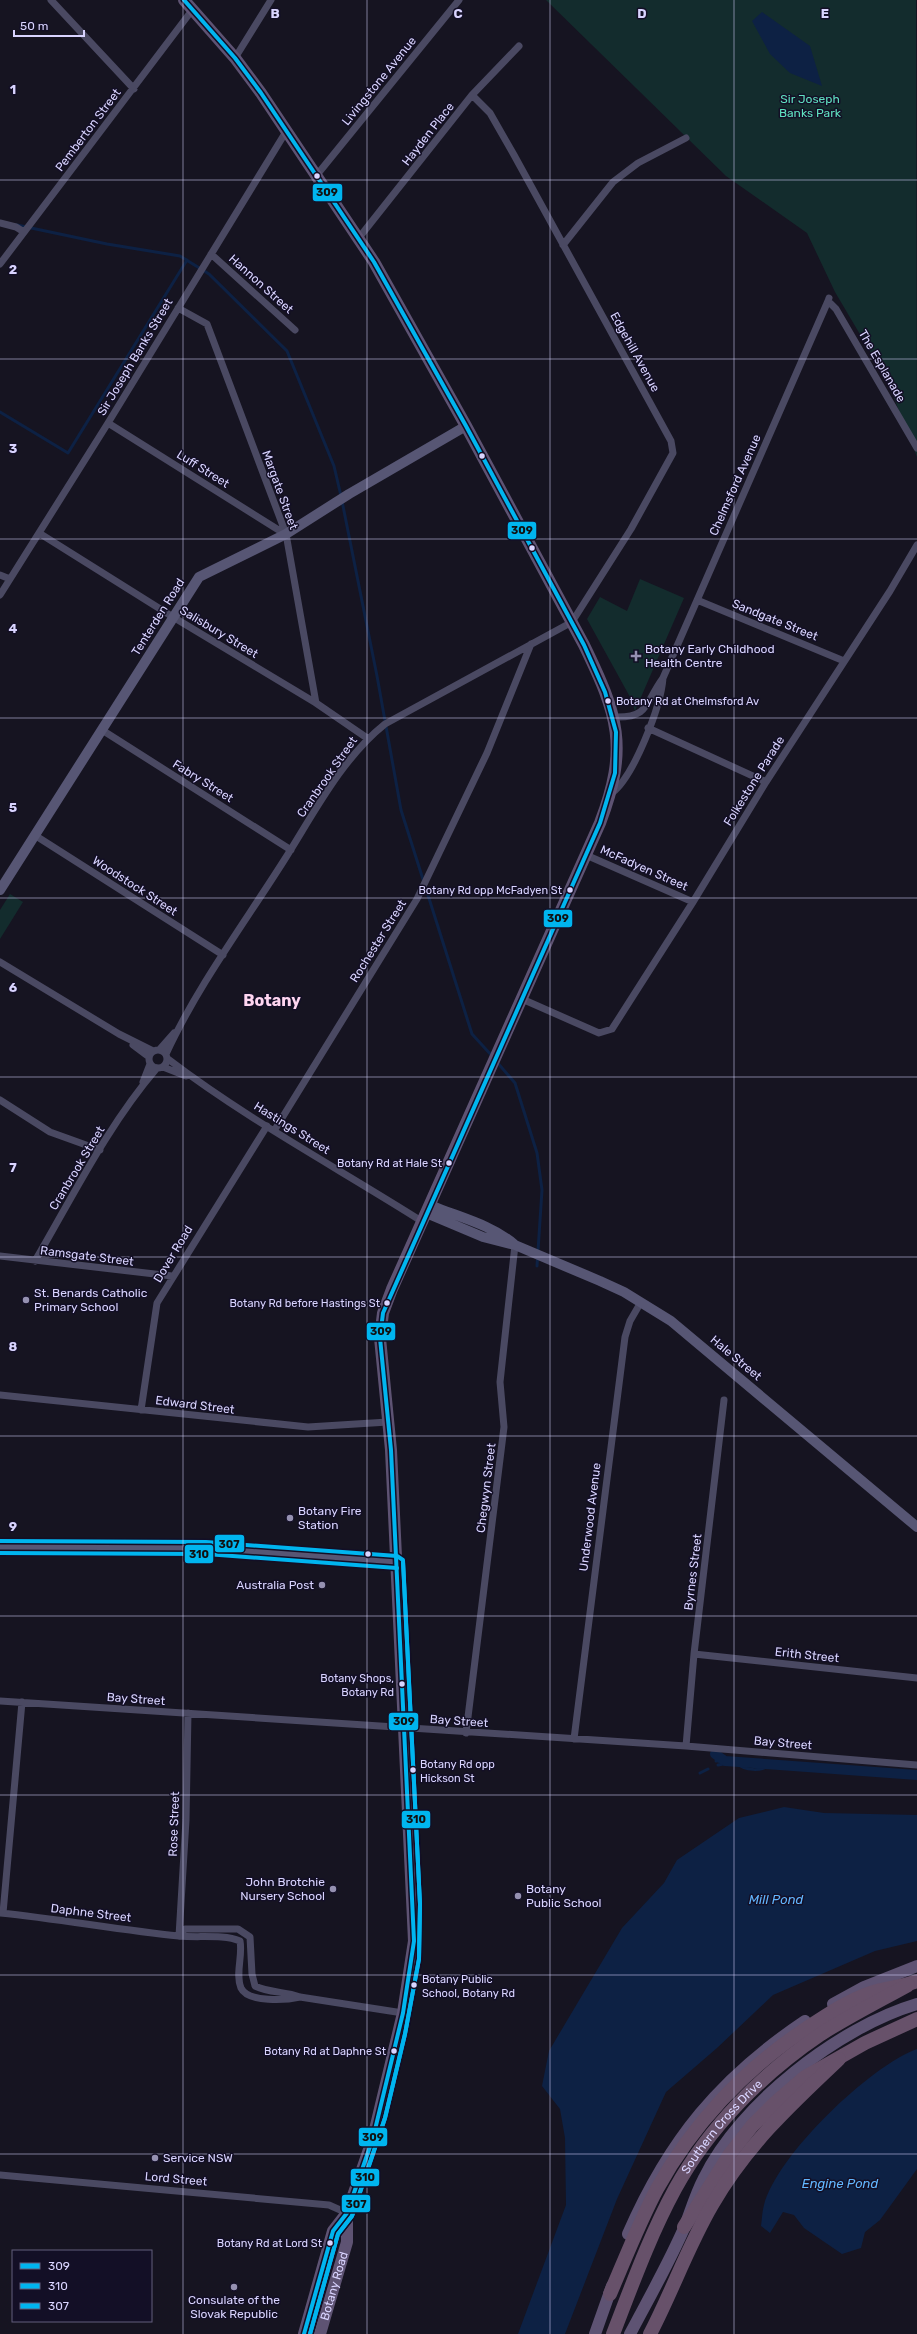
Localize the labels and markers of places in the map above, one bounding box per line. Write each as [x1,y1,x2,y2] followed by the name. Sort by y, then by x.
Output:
[312,171,322,181] unlabelled marker
[477,451,487,461] unlabelled marker
[527,543,537,553] unlabelled marker
[645,642,775,670] place label: Botany Early Childhood Health Centre
[630,650,642,662] marker: Botany Early Childhood Health Centre
[616,695,759,708] place label: Botany Rd at Chelmsford Av
[603,696,613,706] marker: Botany Rd at Chelmsford Av
[418,884,563,897] place label: Botany Rd opp McFadyen St
[565,885,575,895] marker: Botany Rd opp McFadyen St
[337,1157,443,1170] place label: Botany Rd at Hale St
[444,1158,454,1168] marker: Botany Rd at Hale St
[34,1286,148,1314] place label: St. Benards Catholic Primary School
[21,1295,31,1305] marker: St. Benards Catholic Primary School
[229,1297,381,1310] place label: Botany Rd before Hastings St
[382,1298,392,1308] marker: Botany Rd before Hastings St
[298,1504,362,1532] place label: Botany Fire Station
[285,1513,295,1523] marker: Botany Fire Station
[363,1549,373,1559] unlabelled marker
[236,1578,314,1592] place label: Australia Post
[317,1580,327,1590] marker: Australia Post
[320,1672,394,1699] place label: Botany Shops, Botany Rd
[397,1679,407,1689] marker: Botany Shops, Botany Rd
[420,1758,495,1785] place label: Botany Rd opp Hickson St
[408,1765,418,1775] marker: Botany Rd opp Hickson St
[240,1875,325,1903] place label: John Brotchie Nursery School
[526,1882,602,1910] place label: Botany Public School
[328,1884,338,1894] marker: John Brotchie Nursery School
[513,1891,523,1901] marker: Botany Public School
[422,1973,515,2000] place label: Botany Public School, Botany Rd
[409,1980,419,1990] marker: Botany Public School, Botany Rd
[264,2045,387,2058] place label: Botany Rd at Daphne St
[389,2046,399,2056] marker: Botany Rd at Daphne St
[163,2151,233,2165] place label: Service NSW
[150,2153,160,2163] marker: Service NSW
[217,2237,323,2250] place label: Botany Rd at Lord St
[325,2238,335,2248] marker: Botany Rd at Lord St
[229,2282,239,2292] marker: Consulate of the Slovak Republic
[188,2293,280,2321] place label: Consulate of the Slovak Republic

